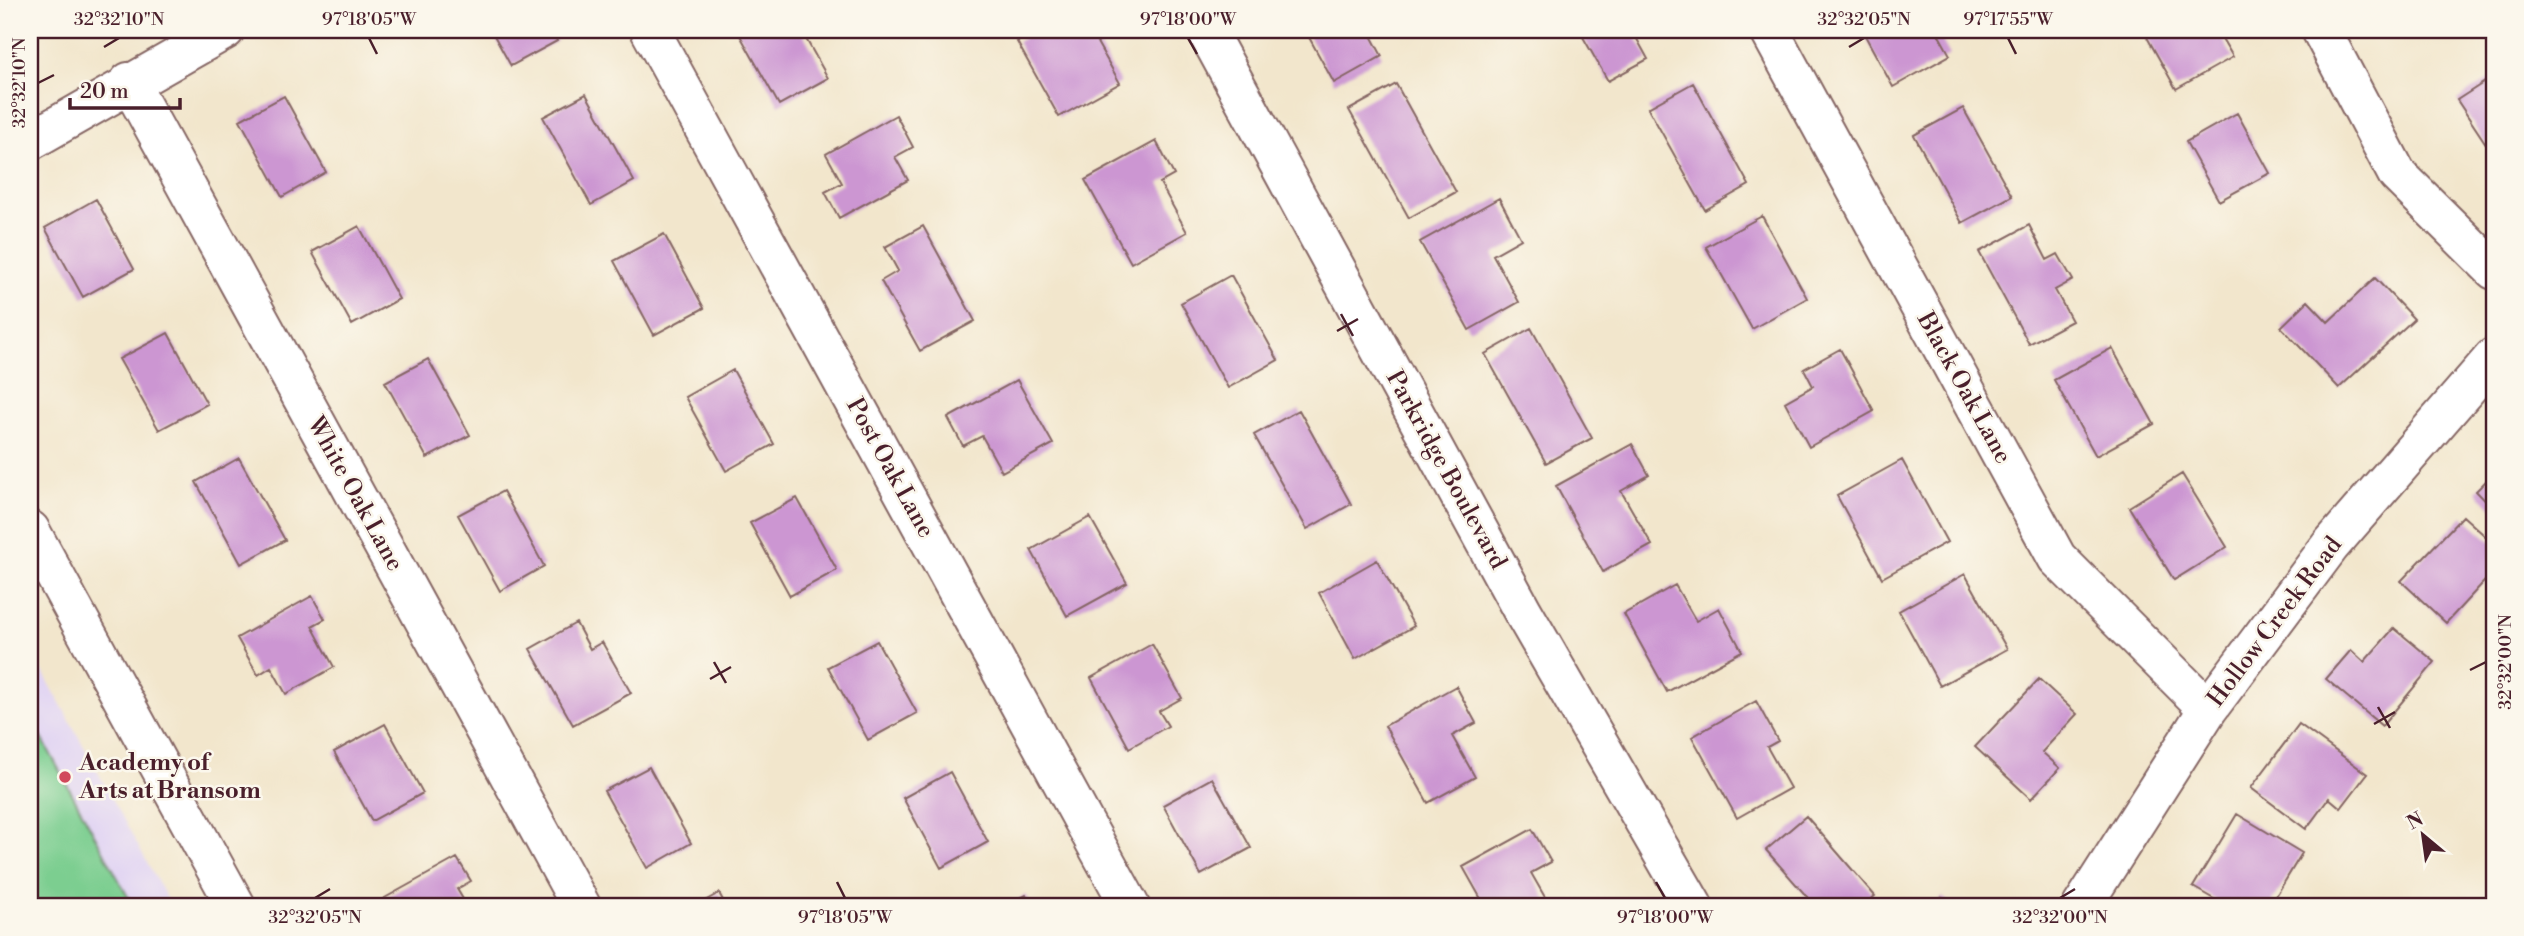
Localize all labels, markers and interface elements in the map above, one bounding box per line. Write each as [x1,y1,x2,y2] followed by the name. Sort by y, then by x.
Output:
[74,8,165,31] text: 32°32'10"N
[322,8,417,31] text: 97°18'05"W
[1140,8,1237,31] text: 97°18'00"W
[1817,8,1911,31] text: 32°32'05"N
[1963,8,2054,31] text: 97°17'55"W
[8,37,31,128] text: 32°32'10"N
[70,66,180,110] scale bar
[80,79,129,105] text: 20 m
[1910,306,2018,469] street label: Black Oak Lane
[1379,365,1513,575] street label: Parkridge Boulevard
[839,393,941,543] street label: Post Oak Lane
[300,411,410,576] street label: White Oak Lane
[2201,531,2349,713] street label: Hollow Creek Road
[2494,614,2517,710] text: 32°32'00"N
[78,748,261,806] place label: Academy of Arts at Bransom
[57,769,73,785] marker: Academy of Arts at Bransom
[2388,800,2458,870] north arrow
[2403,807,2428,835] text: N
[268,906,362,929] text: 32°32'05"N
[798,906,893,929] text: 97°18'05"W
[1617,906,1714,929] text: 97°18'00"W
[2012,906,2108,929] text: 32°32'00"N

